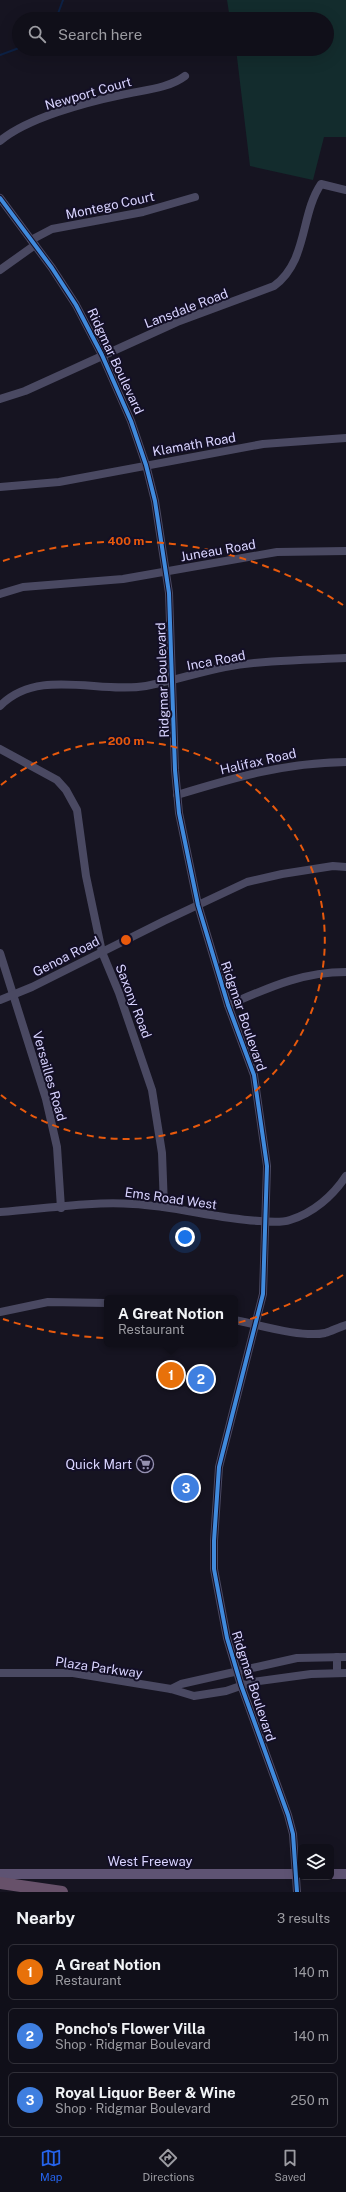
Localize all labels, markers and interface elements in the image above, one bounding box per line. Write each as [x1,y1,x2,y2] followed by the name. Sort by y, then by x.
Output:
[12,12,334,56] search box
[26,23,48,45] icon: search
[58,26,142,43] text: Search here
[43,74,133,113] street label: Newport Court
[64,189,156,222] street label: Montego Court
[142,286,230,331] street label: Lansdale Road
[84,306,147,417] street label: Ridgmar Boulevard
[151,430,237,459] street label: Klamath Road
[108,534,145,548] text: 400 m
[179,536,257,564] street label: Juneau Road
[153,622,172,738] street label: Ridgmar Boulevard
[186,647,247,674] street label: Inca Road
[108,734,144,748] text: 200 m
[219,745,298,778] street label: Halifax Road
[30,933,102,980] street label: Genoa Road
[119,933,133,947] centre of rings
[218,959,269,1073] street label: Ridgmar Boulevard
[113,962,155,1040] street label: Saxony Road
[30,1029,70,1123] street label: Versailles Road
[124,1185,218,1212] street label: Ems Road West
[175,1227,195,1247] your location
[104,1295,238,1347] popup
[118,1305,224,1322] text: A Great Notion
[118,1322,184,1337] text: Restaurant
[158,1360,184,1390] pin: 1
[188,1364,214,1394] pin: 2
[135,1454,155,1474] supermarket icon: Quick Mart
[65,1457,132,1472] place label: Quick Mart
[173,1473,199,1503] pin: 3
[229,1629,278,1743] street label: Ridgmar Boulevard
[54,1654,143,1681] street label: Plaza Parkway
[298,1844,334,1880] map controls
[298,1844,334,1880] button: layers
[107,1854,193,1869] street label: West Freeway
[16,1908,75,1928] text: Nearby
[277,1911,330,1926] text: 3 results
[55,1956,161,1973] text: A Great Notion
[27,1965,33,1980] text: 1
[293,1965,329,1980] text: 140 m
[55,1973,121,1988] text: Restaurant
[55,2020,205,2037] text: Poncho's Flower Villa
[26,2029,34,2044] text: 2
[293,2029,329,2044] text: 140 m
[55,2037,211,2052] text: Shop · Ridgmar Boulevard
[55,2084,236,2101] text: Royal Liquor Beer & Wine
[26,2093,34,2108] text: 3
[291,2093,329,2108] text: 250 m
[55,2101,211,2116] text: Shop · Ridgmar Boulevard
[40,2147,62,2183] tab: Map
[143,2147,194,2183] tab: Directions
[274,2147,306,2183] tab: Saved

